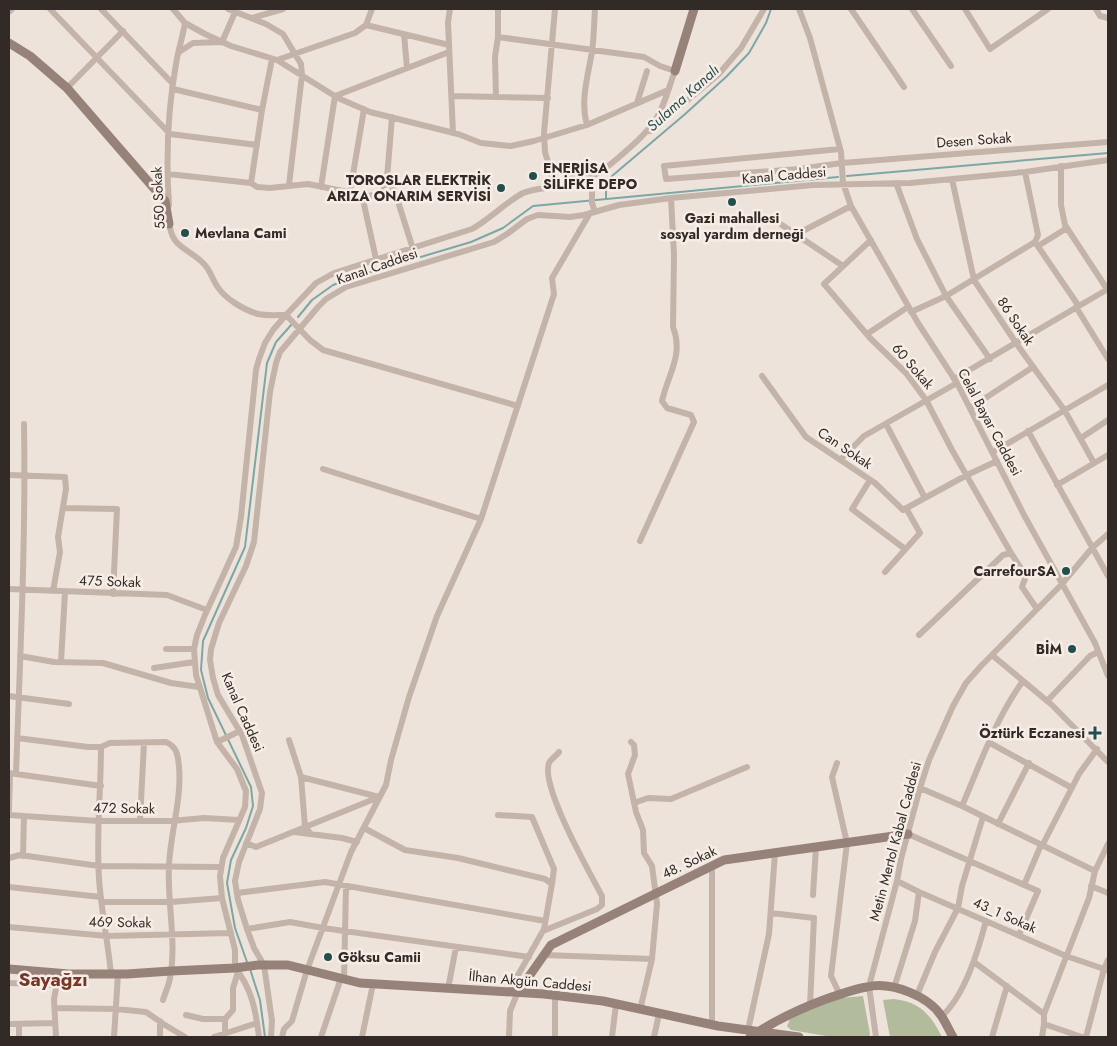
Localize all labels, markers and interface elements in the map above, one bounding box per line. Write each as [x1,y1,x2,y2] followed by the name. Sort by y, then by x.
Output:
[642,59,724,137] water label: Sulama Kanalı
[936,127,1013,153] street label: Desen Sokak
[543,158,638,194] place label: ENERJİSA SİLİFKE DEPO
[741,161,827,189] street label: Kanal Caddesi
[146,165,170,230] street label: 550 Sokak
[326,170,491,206] place label: TOROSLAR ELEKTRİK ARIZA ONARIM SERVİSİ
[527,170,539,182] marker: ENERJİSA SİLİFKE DEPO
[495,182,507,194] marker: TOROSLAR ELEKTRİK ARIZA ONARIM SERVİSİ
[726,196,738,208] marker: Gazi mahallesi sosyal yardım derneği
[660,208,804,244] place label: Gazi mahallesi sosyal yardım derneği
[195,223,287,243] place label: Mevlana Cami
[179,227,191,239] marker: Mevlana Cami
[334,243,420,289] street label: Kanal Caddesi
[993,293,1040,350] street label: 86 Sokak
[887,339,939,394] street label: 60 Sokak
[953,365,1027,479] street label: Celal Bayar Caddesi
[814,422,877,474] street label: Can Sokak
[973,561,1057,581] place label: CarrefourSA
[1060,565,1072,577] marker: CarrefourSA
[79,570,142,592] street label: 475 Sokak
[1036,639,1062,659] place label: BİM
[1066,643,1078,655] marker: BİM
[217,669,269,755] street label: Kanal Caddesi
[979,723,1085,743] place label: Öztürk Eczanesi
[1089,727,1101,739] marker: Öztürk Eczanesi
[864,759,926,923] street label: Metin Mertol Kabal Caddesi
[93,797,156,819] street label: 472 Sokak
[658,840,720,883] street label: 48. Sokak
[970,892,1041,938] street label: 43_1 Sokak
[88,911,152,933] street label: 469 Sokak
[338,947,421,967] place label: Göksu Camii
[322,951,334,963] marker: Göksu Camii
[19,966,87,993] district label: Sayağzı
[468,966,592,996] street label: İlhan Akgün Caddesi

